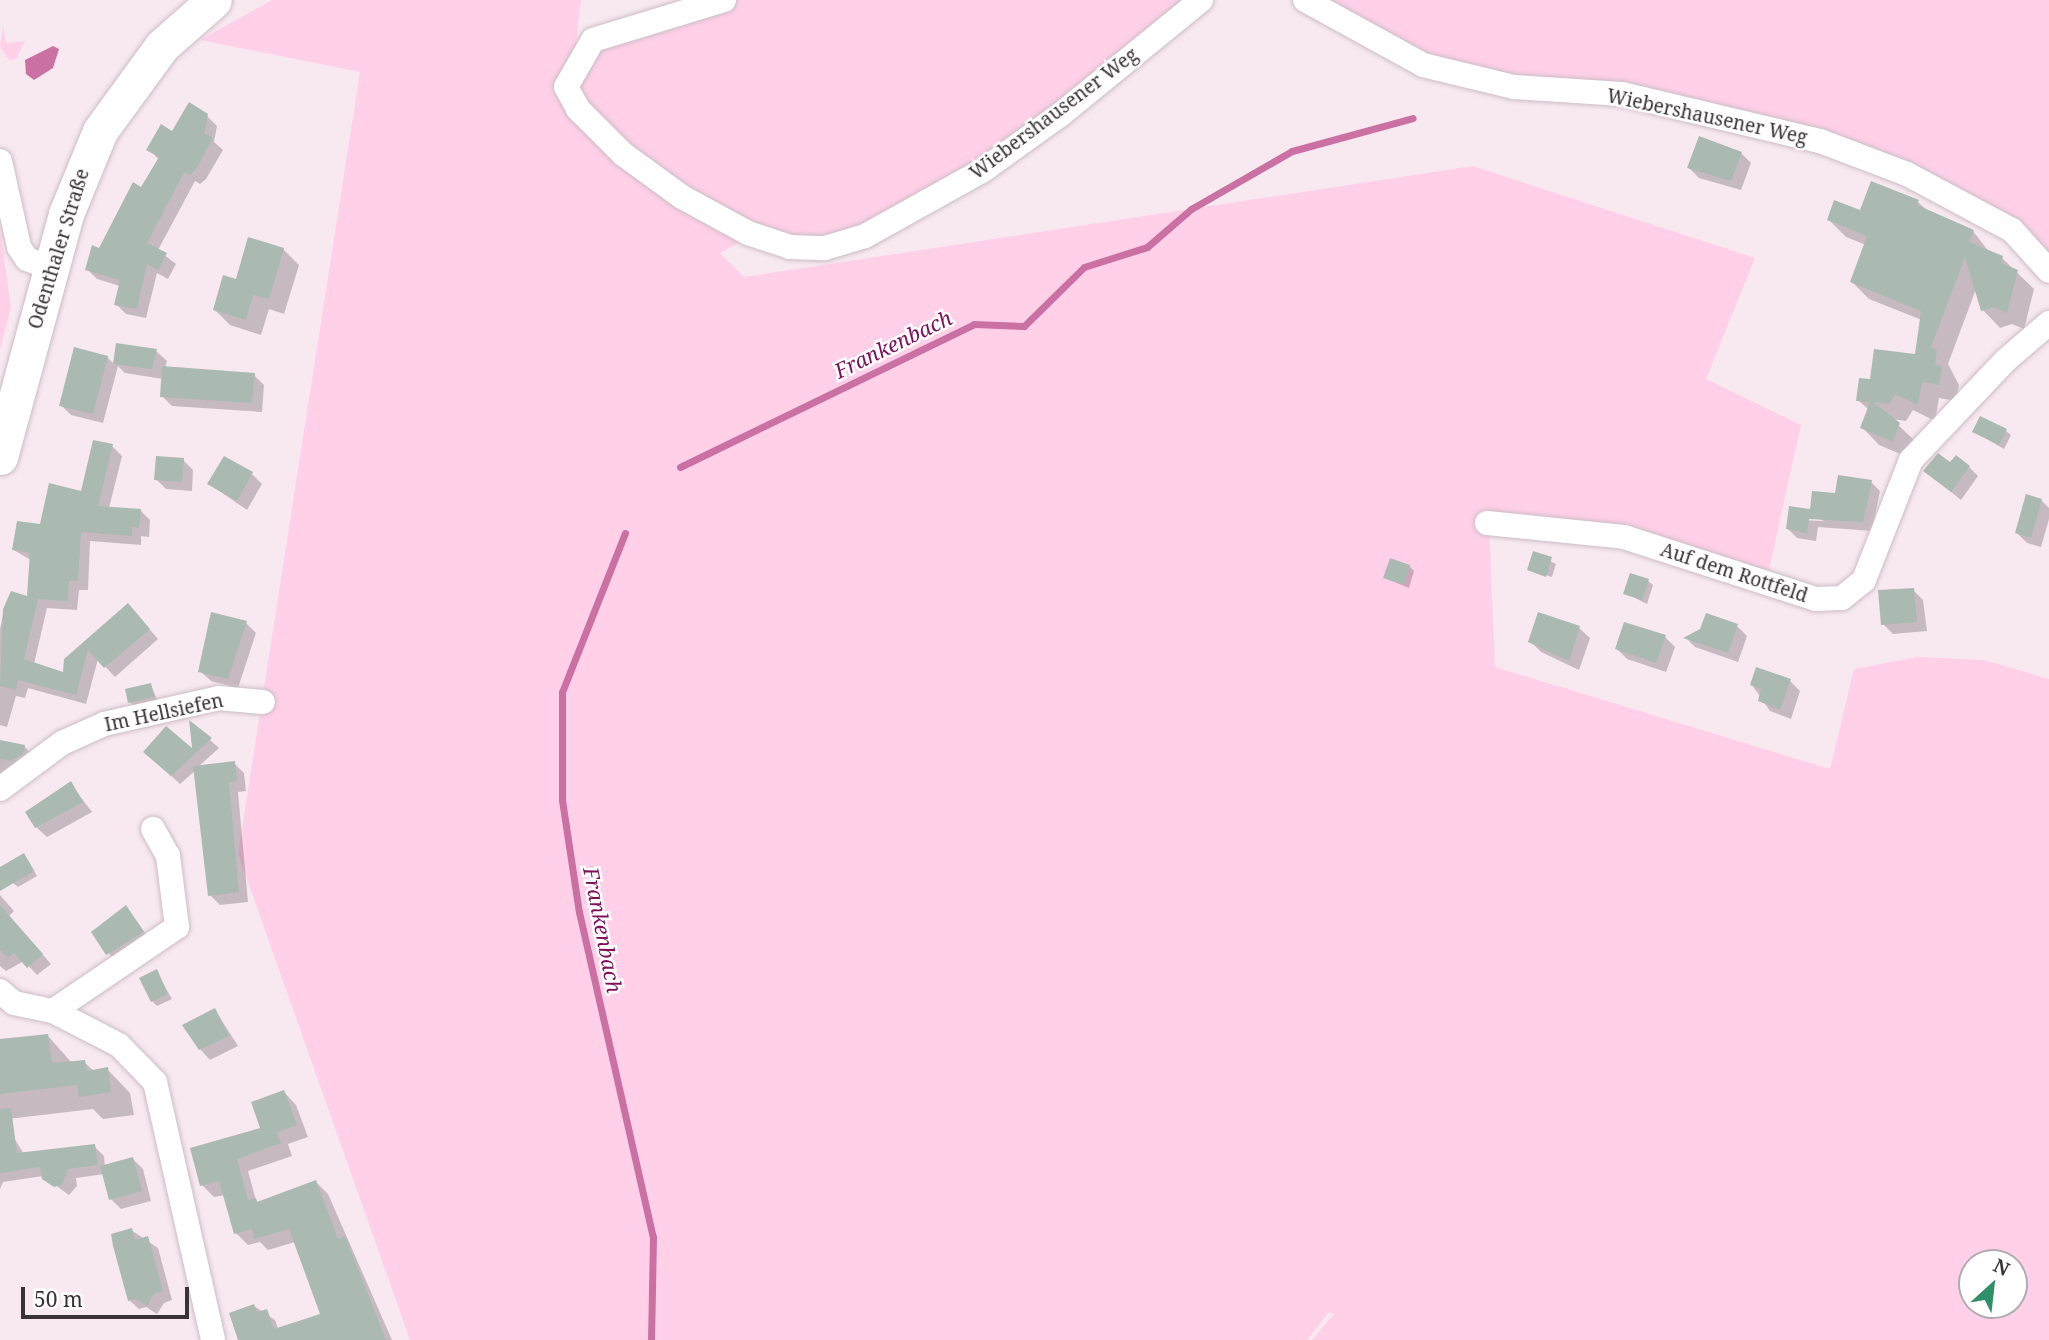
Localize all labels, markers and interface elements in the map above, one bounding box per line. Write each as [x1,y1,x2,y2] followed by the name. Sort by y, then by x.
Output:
[965,43,1143,185] street label: Wiebershausener Weg
[1605,85,1809,149] street label: Wiebershausener Weg
[24,166,94,332] street label: Odenthaler Straße
[830,305,956,383] water label: Frankenbach
[1658,538,1810,608] street label: Auf dem Rottfeld
[102,689,226,737] street label: Im Hellsiefen
[578,865,628,995] water label: Frankenbach
[1958,1249,2028,1319] north arrow
[1989,1252,2014,1282] text: N
[24,1274,192,1318] scale bar
[34,1285,83,1313] text: 50 m

